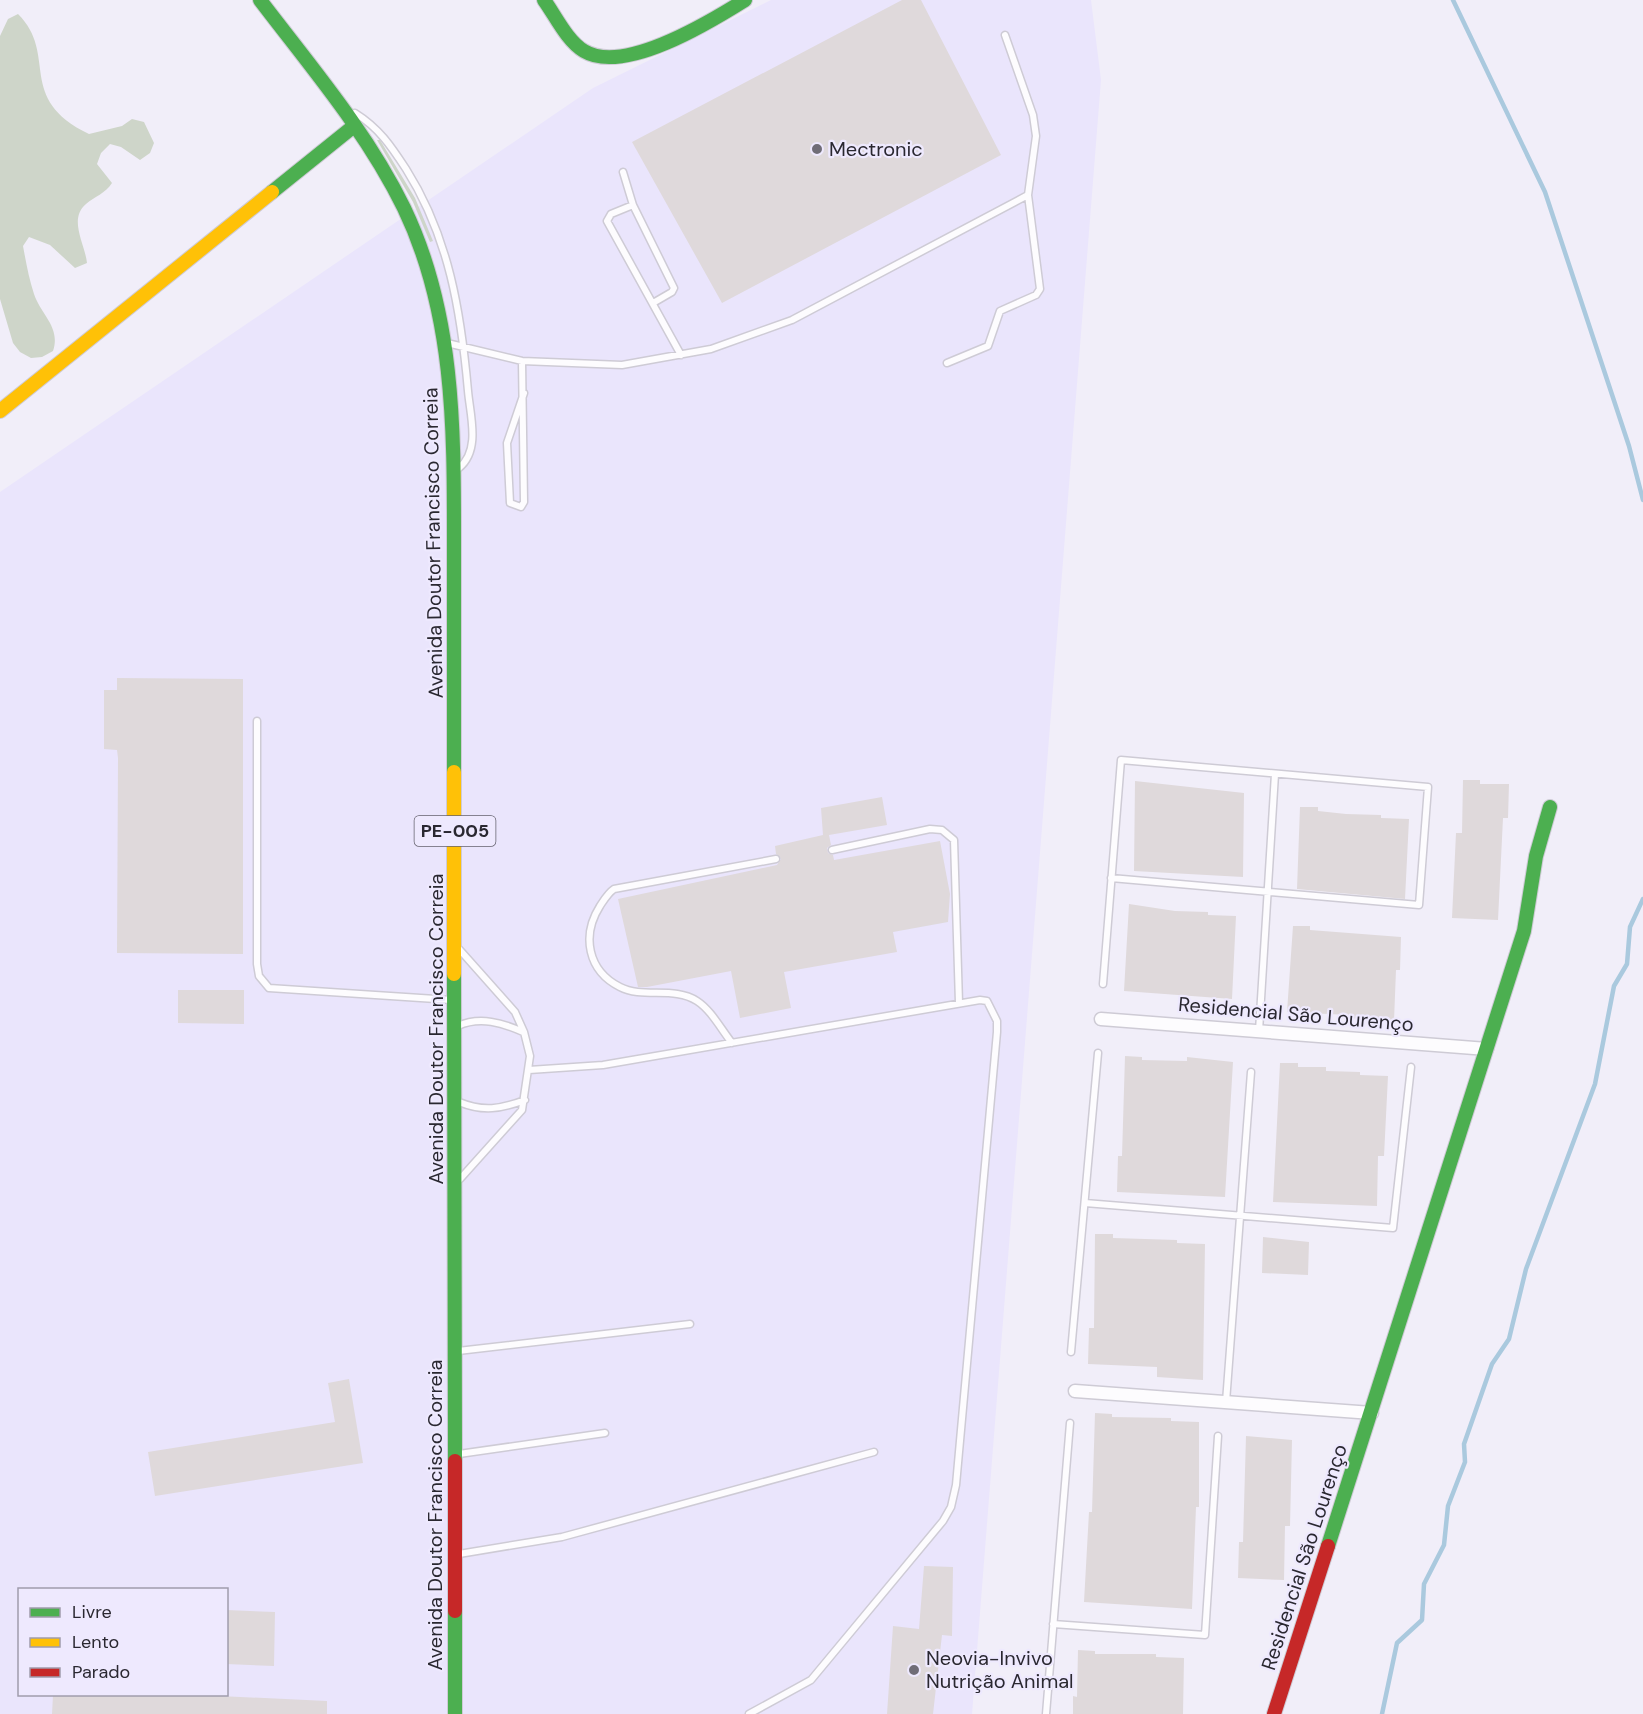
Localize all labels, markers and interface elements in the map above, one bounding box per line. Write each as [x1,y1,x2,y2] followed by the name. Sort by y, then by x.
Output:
[829,136,923,162] place label: Mectronic
[810,142,824,156] marker: Mectronic
[417,387,449,699] street label: Avenida Doutor Francisco Correia
[414,816,496,846] road number: PE-005
[423,874,449,1184] street label: Avenida Doutor Francisco Correia
[1177,991,1415,1037] street label: Residencial São Lourenço
[422,1360,448,1670] street label: Avenida Doutor Francisco Correia
[1255,1441,1353,1673] street label: Residencial São Lourenço
[18,1588,228,1696] legend
[72,1600,112,1624] text: Livre
[72,1630,119,1654] text: Lento
[926,1645,1074,1694] place label: Neovia-Invivo Nutrição Animal
[72,1660,130,1684] text: Parado
[907,1663,921,1677] marker: Neovia-Invivo Nutrição Animal

